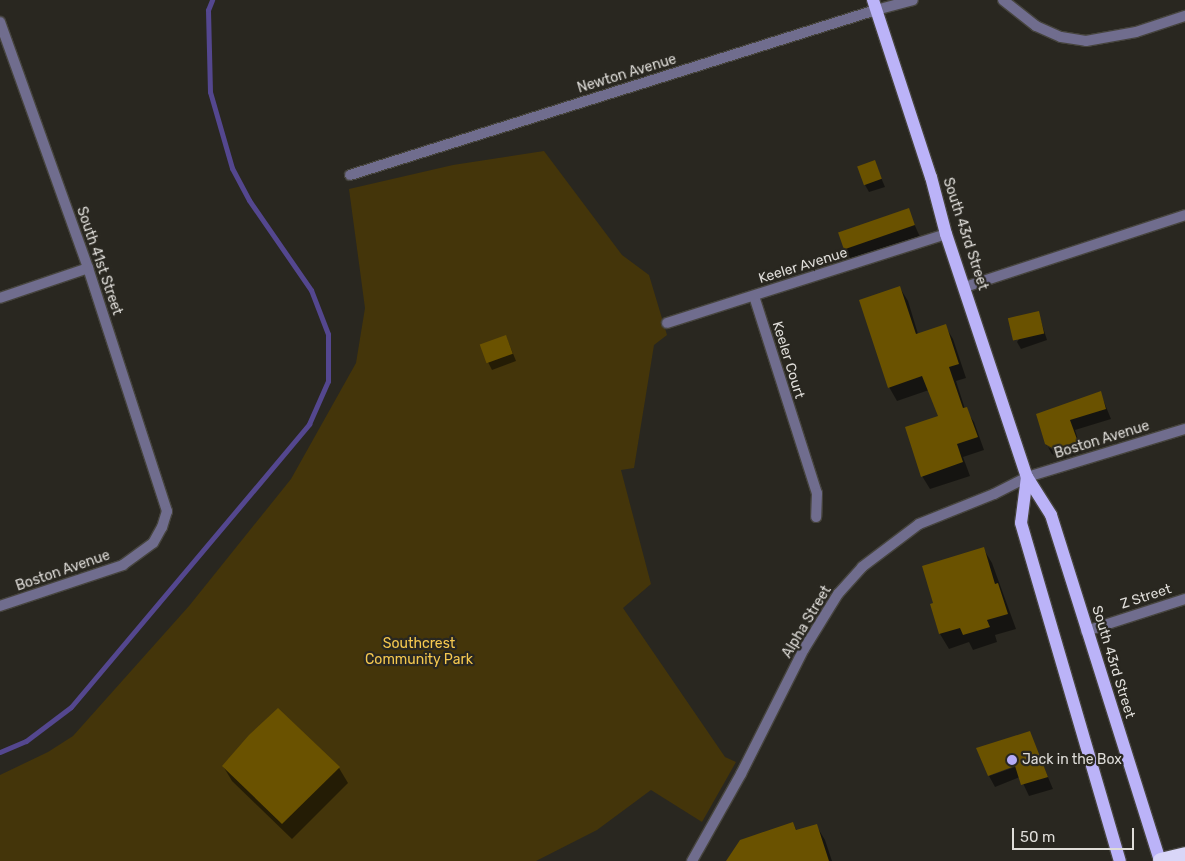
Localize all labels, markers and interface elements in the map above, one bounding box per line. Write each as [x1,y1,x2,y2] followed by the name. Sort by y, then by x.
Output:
[575,51,679,97] street label: Newton Avenue
[939,176,991,292] street label: South 43rd Street
[73,205,125,317] street label: South 41st Street
[756,244,850,288] street label: Keeler Avenue
[768,319,808,401] street label: Keeler Court
[1052,417,1152,463] street label: Boston Avenue
[13,547,113,595] street label: Boston Avenue
[1119,581,1173,613] street label: Z Street
[779,583,835,661] street label: Alpha Street
[1088,604,1138,720] street label: South 43rd Street
[365,636,473,669] park label: Southcrest Community Park
[1022,752,1122,768] place label: Jack in the Box
[1006,754,1018,766] marker: Jack in the Box
[1015,818,1138,850] scale bar
[1020,828,1055,846] text: 50 m

